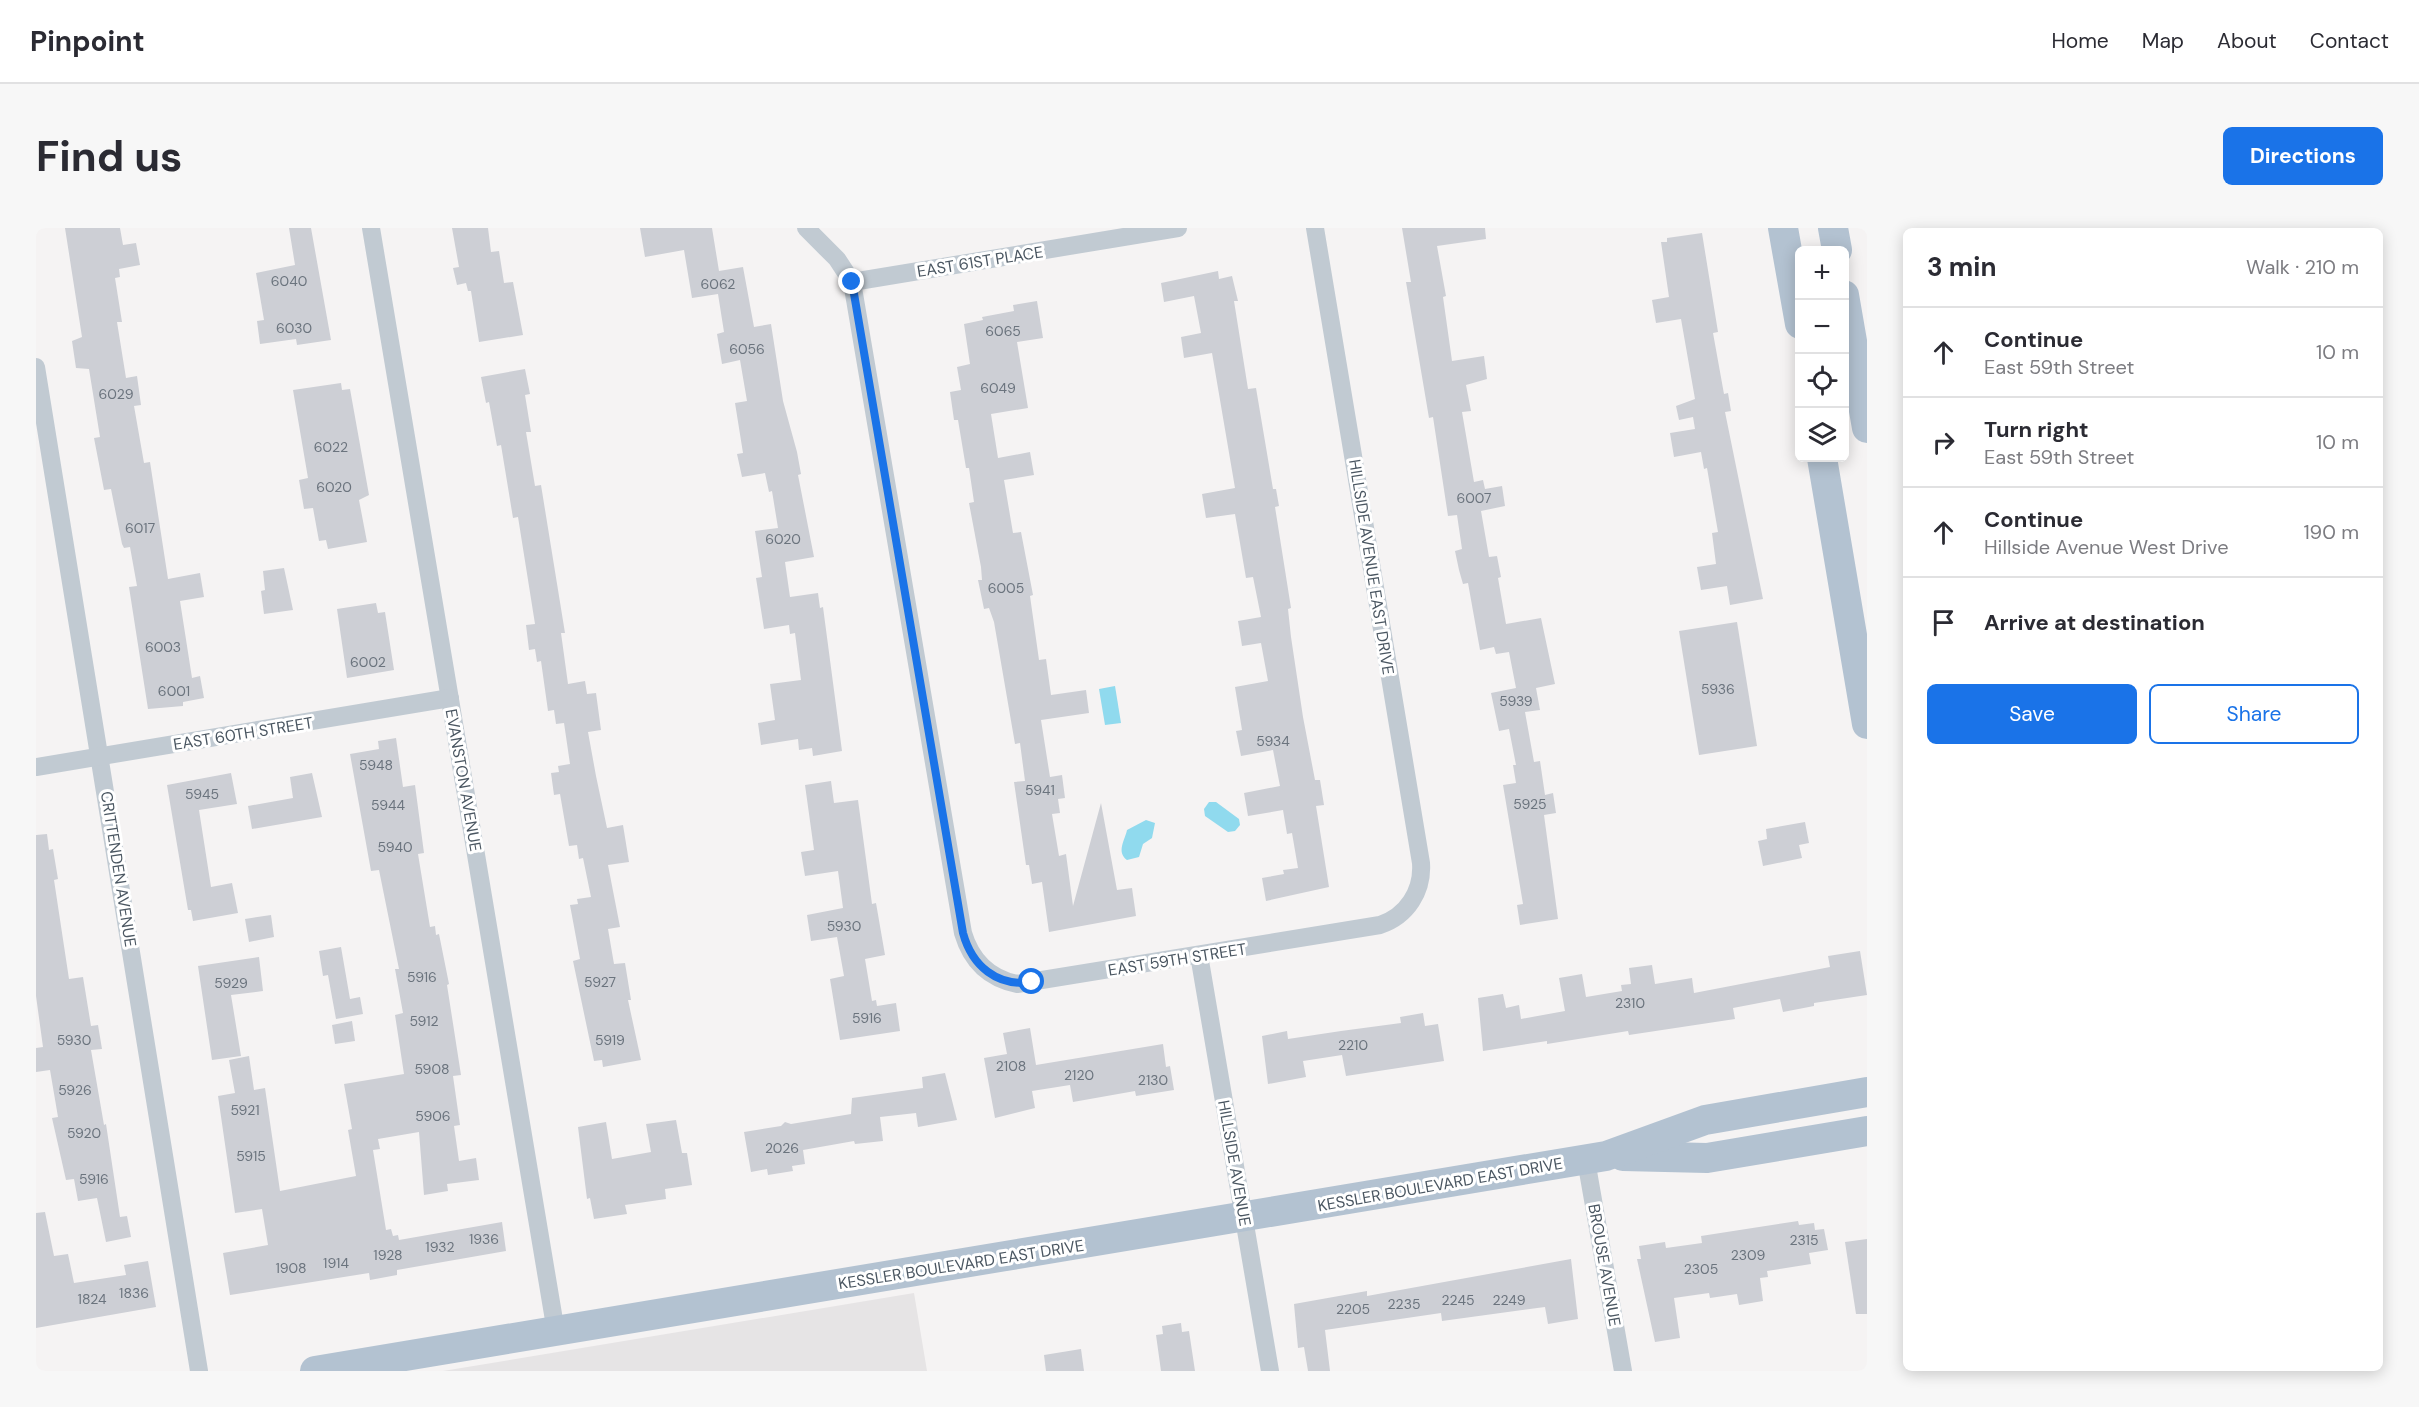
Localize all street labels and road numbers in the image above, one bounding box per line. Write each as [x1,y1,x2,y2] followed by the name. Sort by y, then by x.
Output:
[916,241,1045,282] street label: EAST 61ST PLACE
[1344,458,1399,676] street label: HILLSIDE AVENUE EAST DRIVE
[441,707,486,853] street label: EVANSTON AVENUE
[172,712,314,755] street label: EAST 60TH STREET
[96,790,141,949] street label: CRITTENDEN AVENUE
[1107,938,1248,981] street label: EAST 59TH STREET
[1213,1098,1256,1228] street label: HILLSIDE AVENUE
[1316,1153,1564,1216] street label: KESSLER BOULEVARD EAST DRIVE
[1583,1202,1626,1328] street label: BROUSE AVENUE
[837,1235,1085,1294] street label: KESSLER BOULEVARD EAST DRIVE

